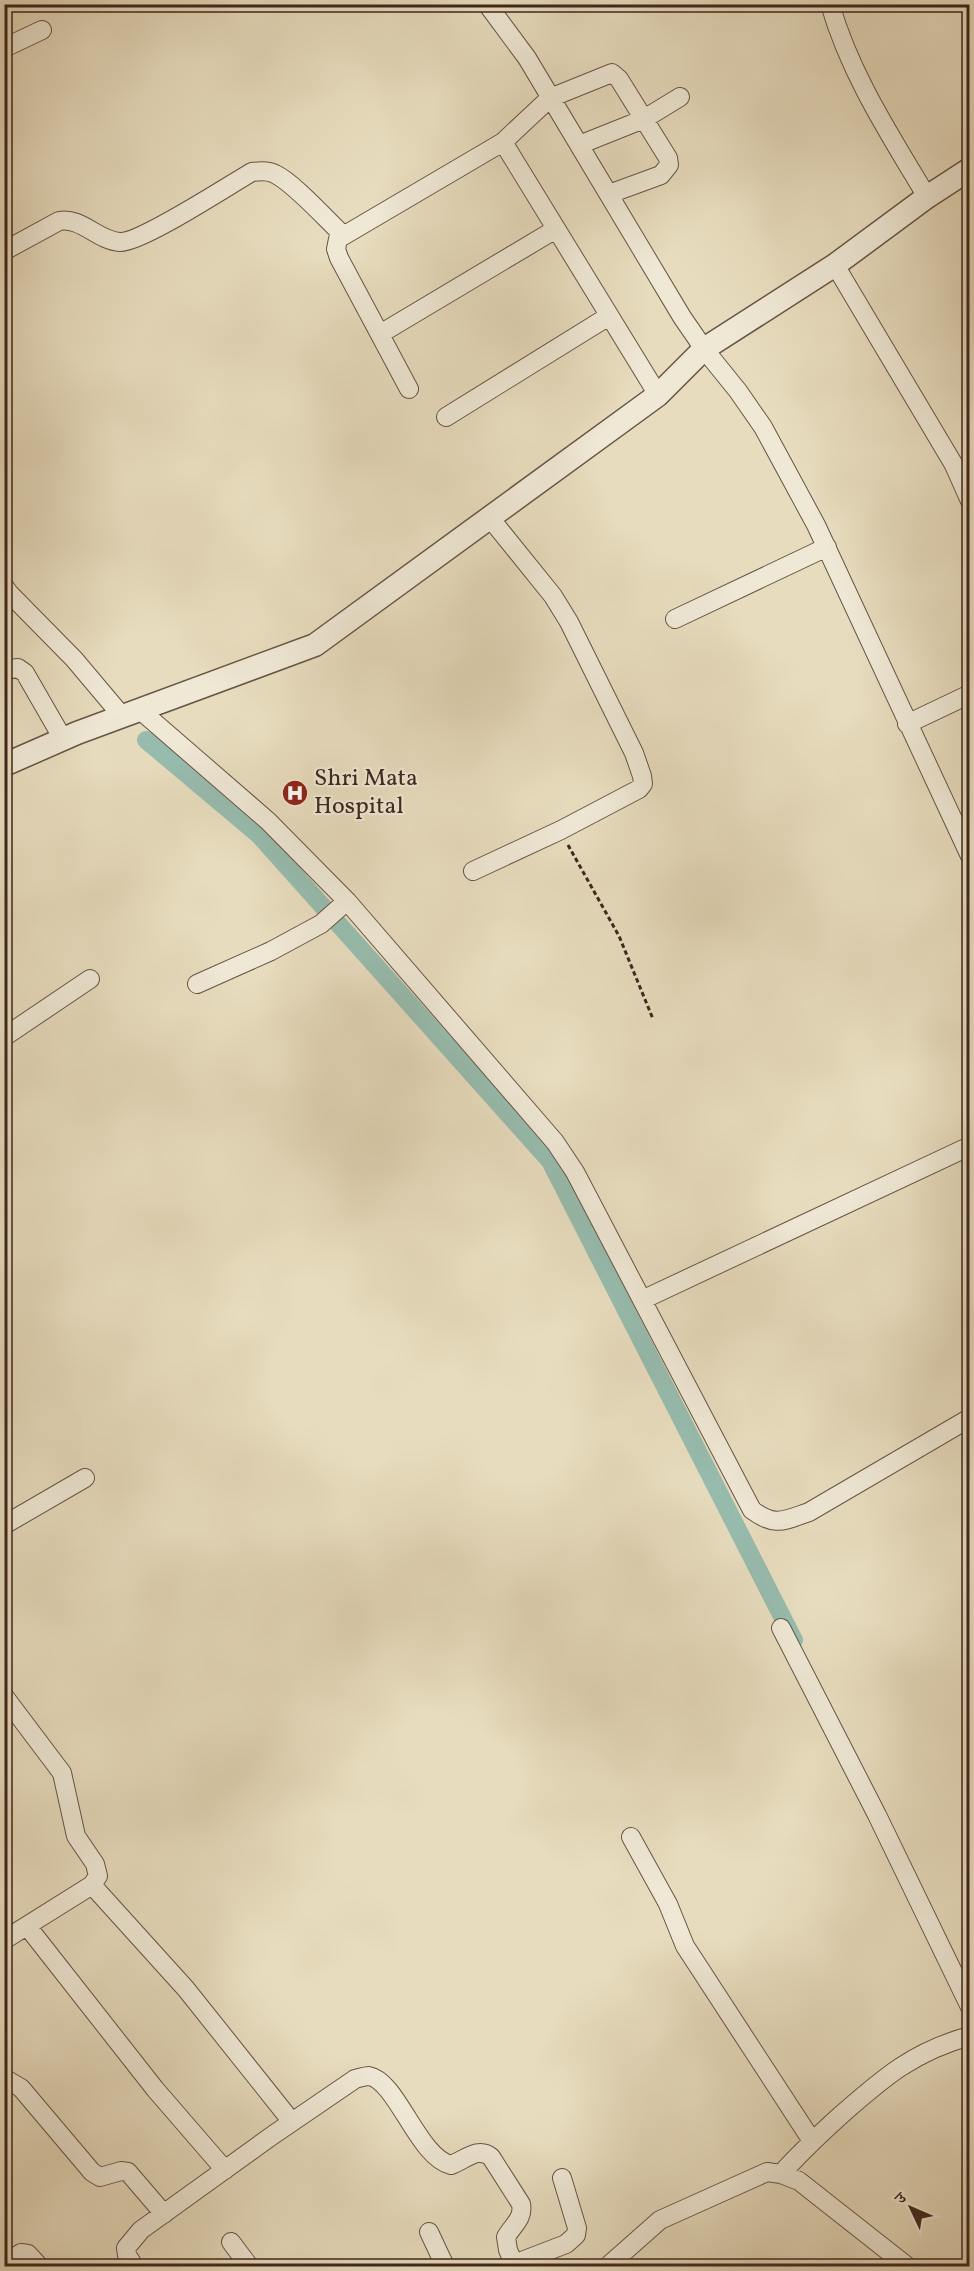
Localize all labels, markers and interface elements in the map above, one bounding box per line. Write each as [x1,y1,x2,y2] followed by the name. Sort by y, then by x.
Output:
[314,762,418,824] place label: Shri Mata Hospital
[280,778,310,808] hospital icon: Shri Mata Hospital
[881,2178,941,2238] north arrow
[890,2187,914,2210] text: उ

